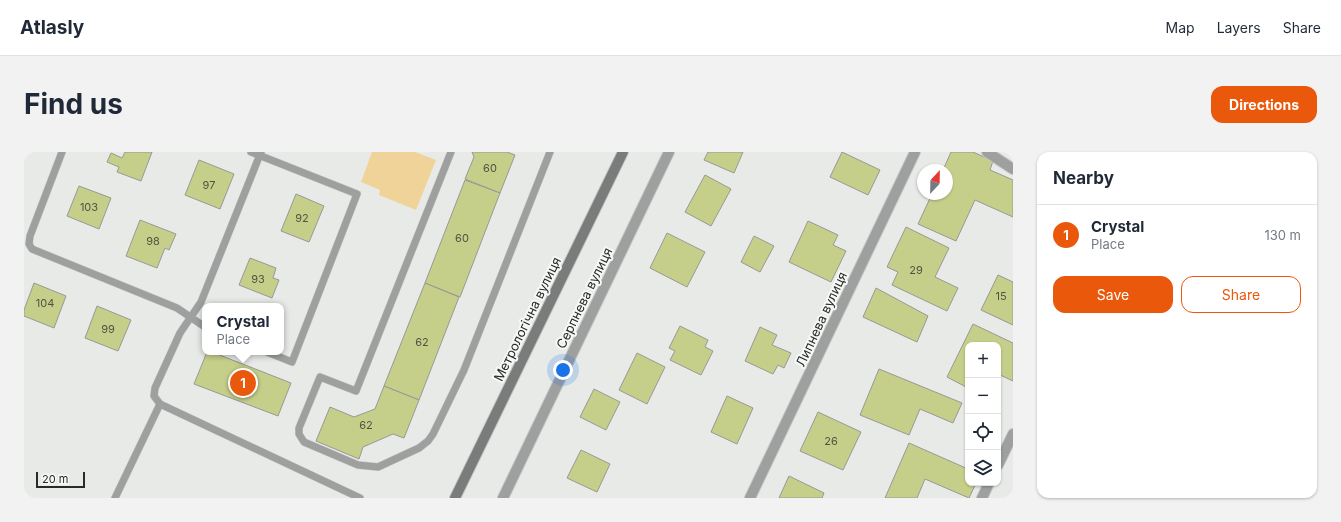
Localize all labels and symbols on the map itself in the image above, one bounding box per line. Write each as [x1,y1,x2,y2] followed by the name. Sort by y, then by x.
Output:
[483,161,497,175] house number: 60
[917,164,953,200] north arrow
[203,178,215,192] house number: 97
[80,200,98,214] house number: 103
[295,211,309,225] house number: 92
[455,231,469,245] house number: 60
[146,234,160,248] house number: 98
[553,245,615,351] street label: Серпнева вулиця
[490,254,564,384] street label: Метрологічна вулиця
[909,263,923,277] house number: 29
[792,269,850,369] street label: Липнева вулиця
[251,272,265,286] house number: 93
[995,289,1007,303] house number: 15
[36,296,54,310] house number: 104
[101,322,115,336] house number: 99
[415,335,429,349] house number: 62
[553,360,573,380] your location
[230,368,256,398] pin: 1
[359,418,373,432] house number: 62
[824,434,838,448] house number: 26
[36,470,85,489] scale bar

